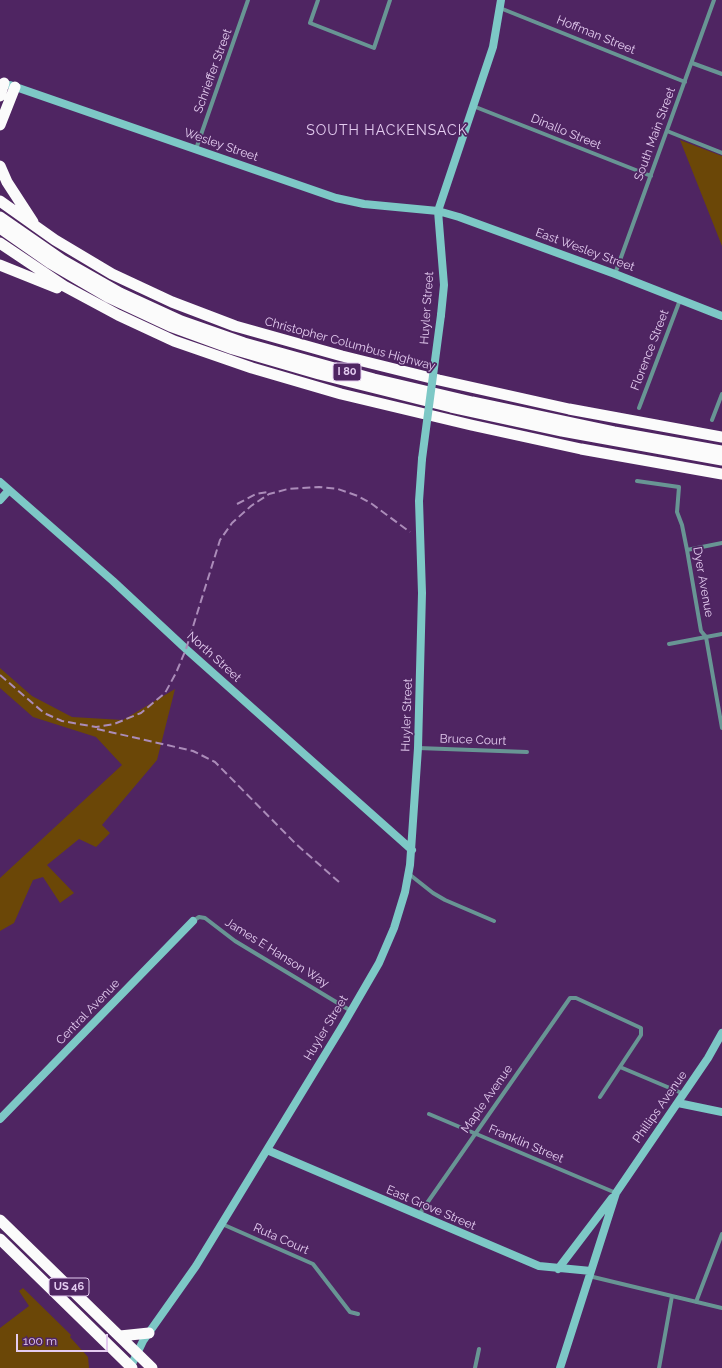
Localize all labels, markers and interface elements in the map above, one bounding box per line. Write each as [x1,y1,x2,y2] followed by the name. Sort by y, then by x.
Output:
[555,13,637,57] street label: Hoffman Street
[191,27,235,115] street label: Schrieffer Street
[631,85,679,183] street label: South Main Street
[529,111,603,153] street label: Dinallo Street
[306,123,468,139] district label: SOUTH HACKENSACK
[182,126,260,164] street label: Wesley Street
[534,225,636,275] street label: East Wesley Street
[417,271,437,345] street label: Huyler Street
[628,308,672,392] street label: Florence Street
[263,314,437,374] street label: Christopher Columbus Highway
[333,363,361,381] road number: I 80
[690,546,716,618] street label: Dyer Avenue
[184,629,244,685] street label: North Street
[399,678,415,752] street label: Huyler Street
[439,732,507,748] street label: Bruce Court
[222,915,332,991] street label: James E Hanson Way
[53,976,123,1048] street label: Central Avenue
[301,993,351,1063] street label: Huyler Street
[458,1062,516,1136] street label: Maple Avenue
[630,1068,690,1146] street label: Phillips Avenue
[486,1122,566,1166] street label: Franklin Street
[384,1183,478,1233] street label: East Grove Street
[251,1220,311,1258] street label: Ruta Court
[49,1278,89,1296] road number: US 46
[18,1326,110,1352] scale bar
[23,1334,57,1348] text: 100 m

